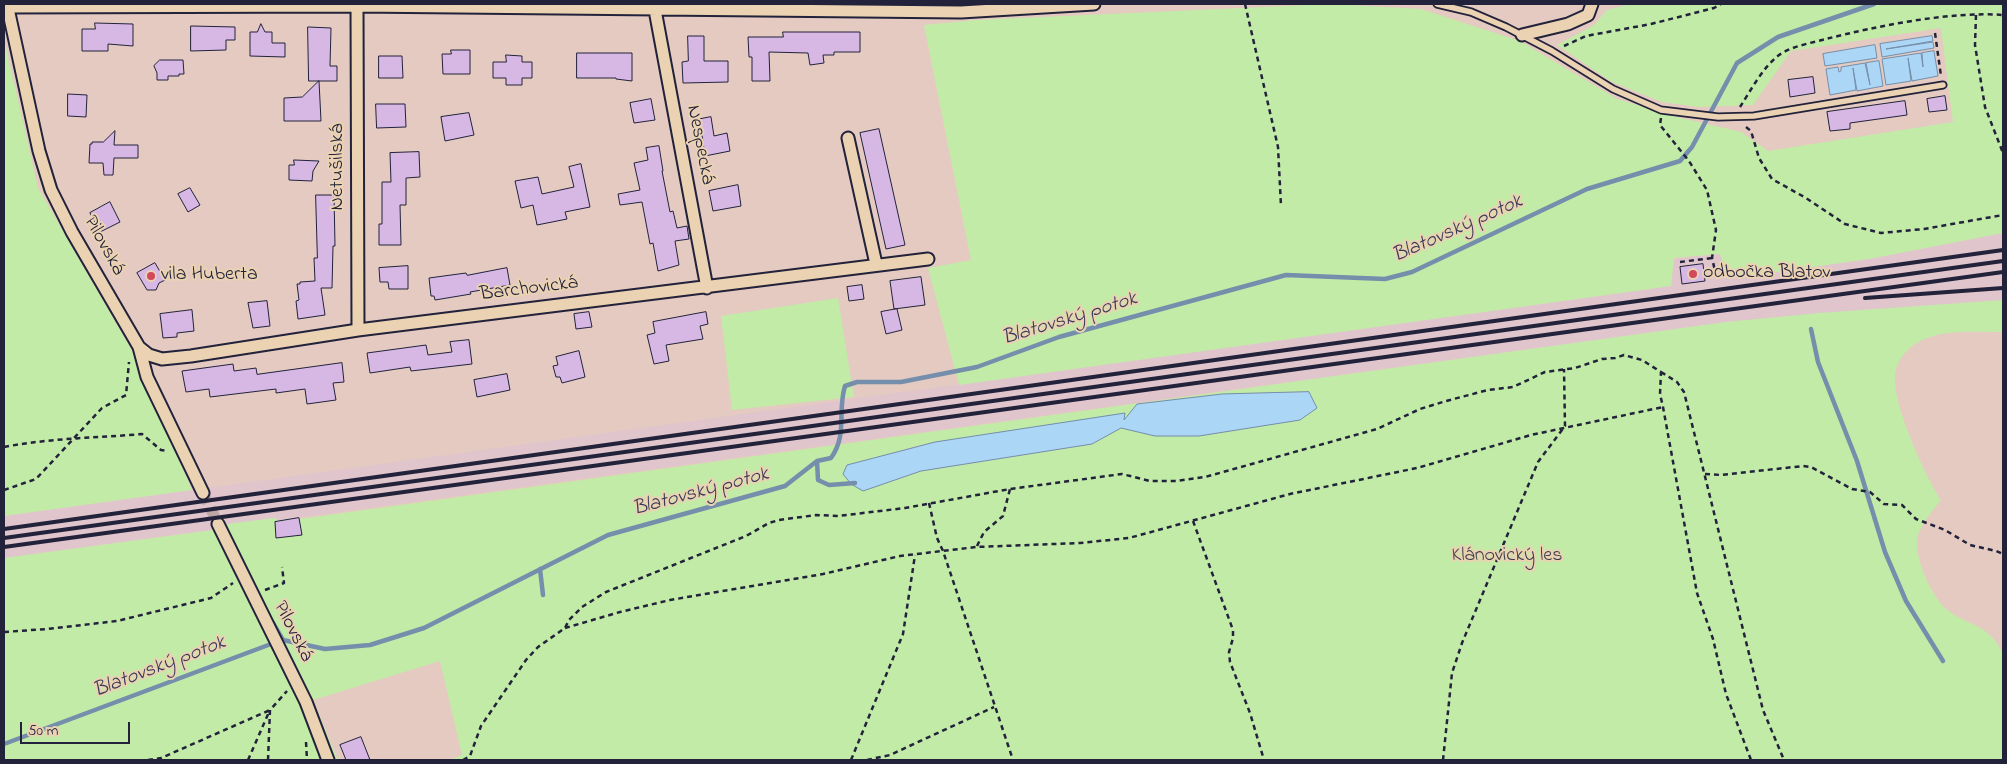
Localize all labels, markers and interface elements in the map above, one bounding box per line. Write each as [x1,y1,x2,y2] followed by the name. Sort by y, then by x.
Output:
[680,103,718,187] street label: Nespecká
[327,124,351,210] street label: Netušilská
[1389,190,1527,270] water label: Blatovský potok
[77,212,129,280] street label: Pilovská
[1703,262,1830,286] place label: odbočka Blatov
[161,264,258,288] place label: vila Huberta
[1687,268,1699,280] marker: odbočka Blatov
[145,270,157,282] marker: vila Huberta
[479,272,579,308] street label: Barchovická
[1000,288,1140,352] water label: Blatovský potok
[630,463,772,523] water label: Blatovský potok
[1451,545,1563,569] park label: Klánovický les
[267,598,317,666] street label: Pilovská
[90,631,230,705] water label: Blatovský potok
[22,712,132,744] scale bar
[28,720,58,742] text: 50 m

